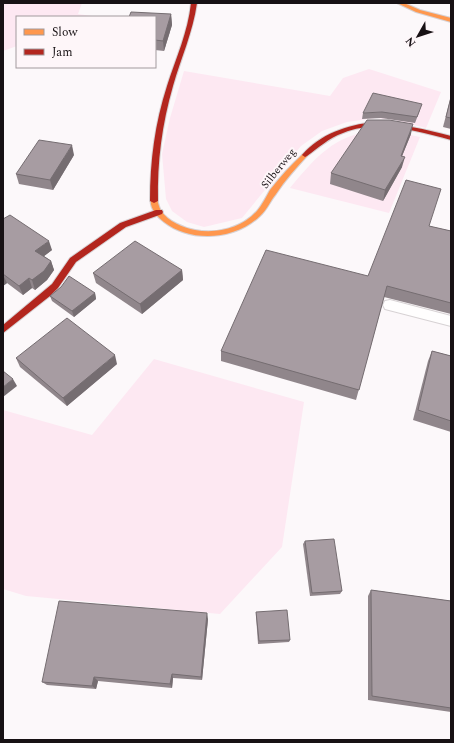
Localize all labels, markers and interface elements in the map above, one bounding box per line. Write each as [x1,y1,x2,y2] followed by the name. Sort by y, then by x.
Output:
[16,16,156,68] legend
[398,16,438,56] north arrow
[52,23,78,42] text: Slow
[401,33,420,51] text: N
[52,43,73,62] text: Jam
[257,144,300,192] street label: Silberweg

